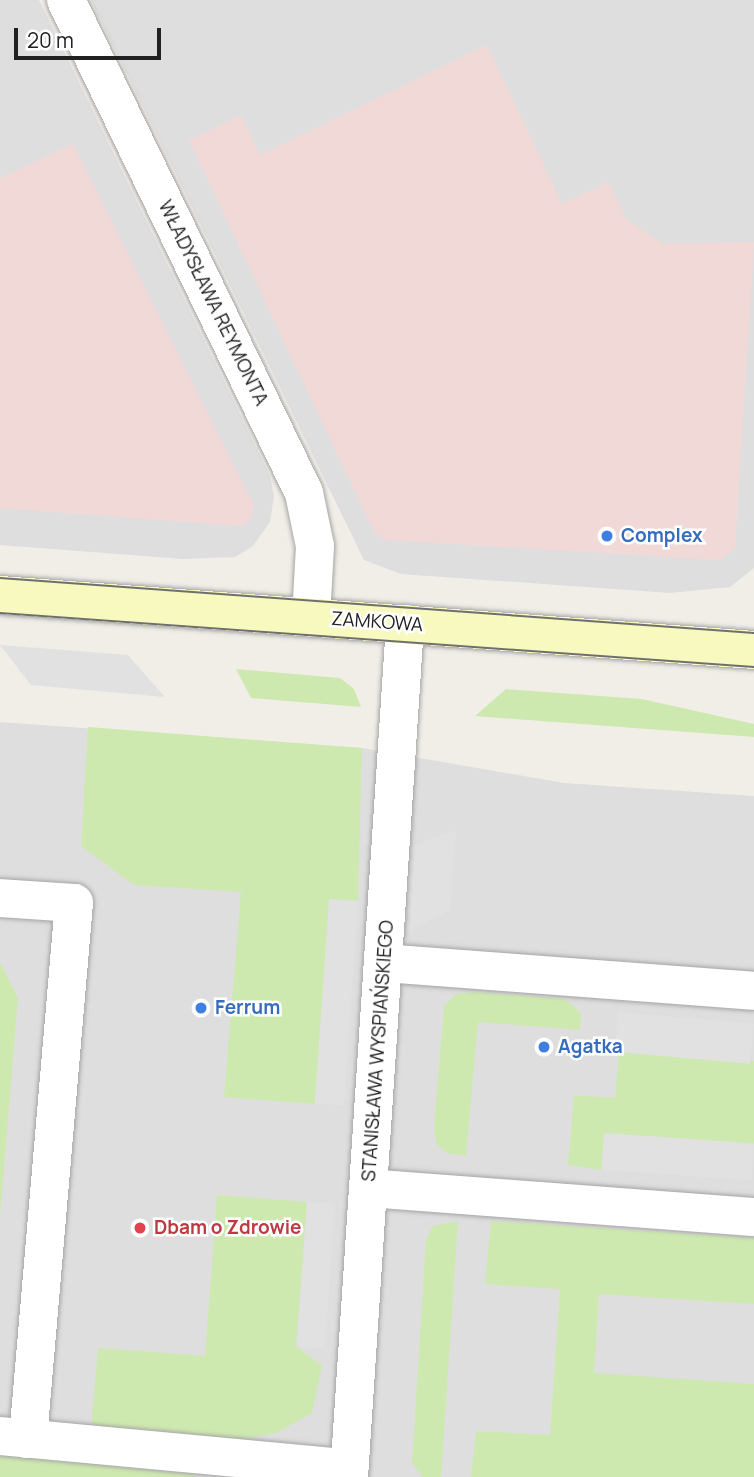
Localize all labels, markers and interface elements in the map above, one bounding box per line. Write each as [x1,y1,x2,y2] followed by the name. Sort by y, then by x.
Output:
[18,14,164,58] scale bar
[27,26,74,54] text: 20 m
[153,197,273,409] street label: WŁADYSŁAWA REYMONTA
[621,525,702,547] place label: Complex
[599,528,615,544] marker: Complex
[330,607,424,637] street label: ZAMKOWA
[357,920,399,1182] street label: STANISŁAWA WYSPIAŃSKIEGO
[215,997,280,1019] place label: Ferrum
[193,1000,209,1016] marker: Ferrum
[558,1036,623,1058] place label: Agatka
[536,1039,552,1055] marker: Agatka
[154,1217,301,1239] place label: Dbam o Zdrowie
[132,1220,148,1236] marker: Dbam o Zdrowie

